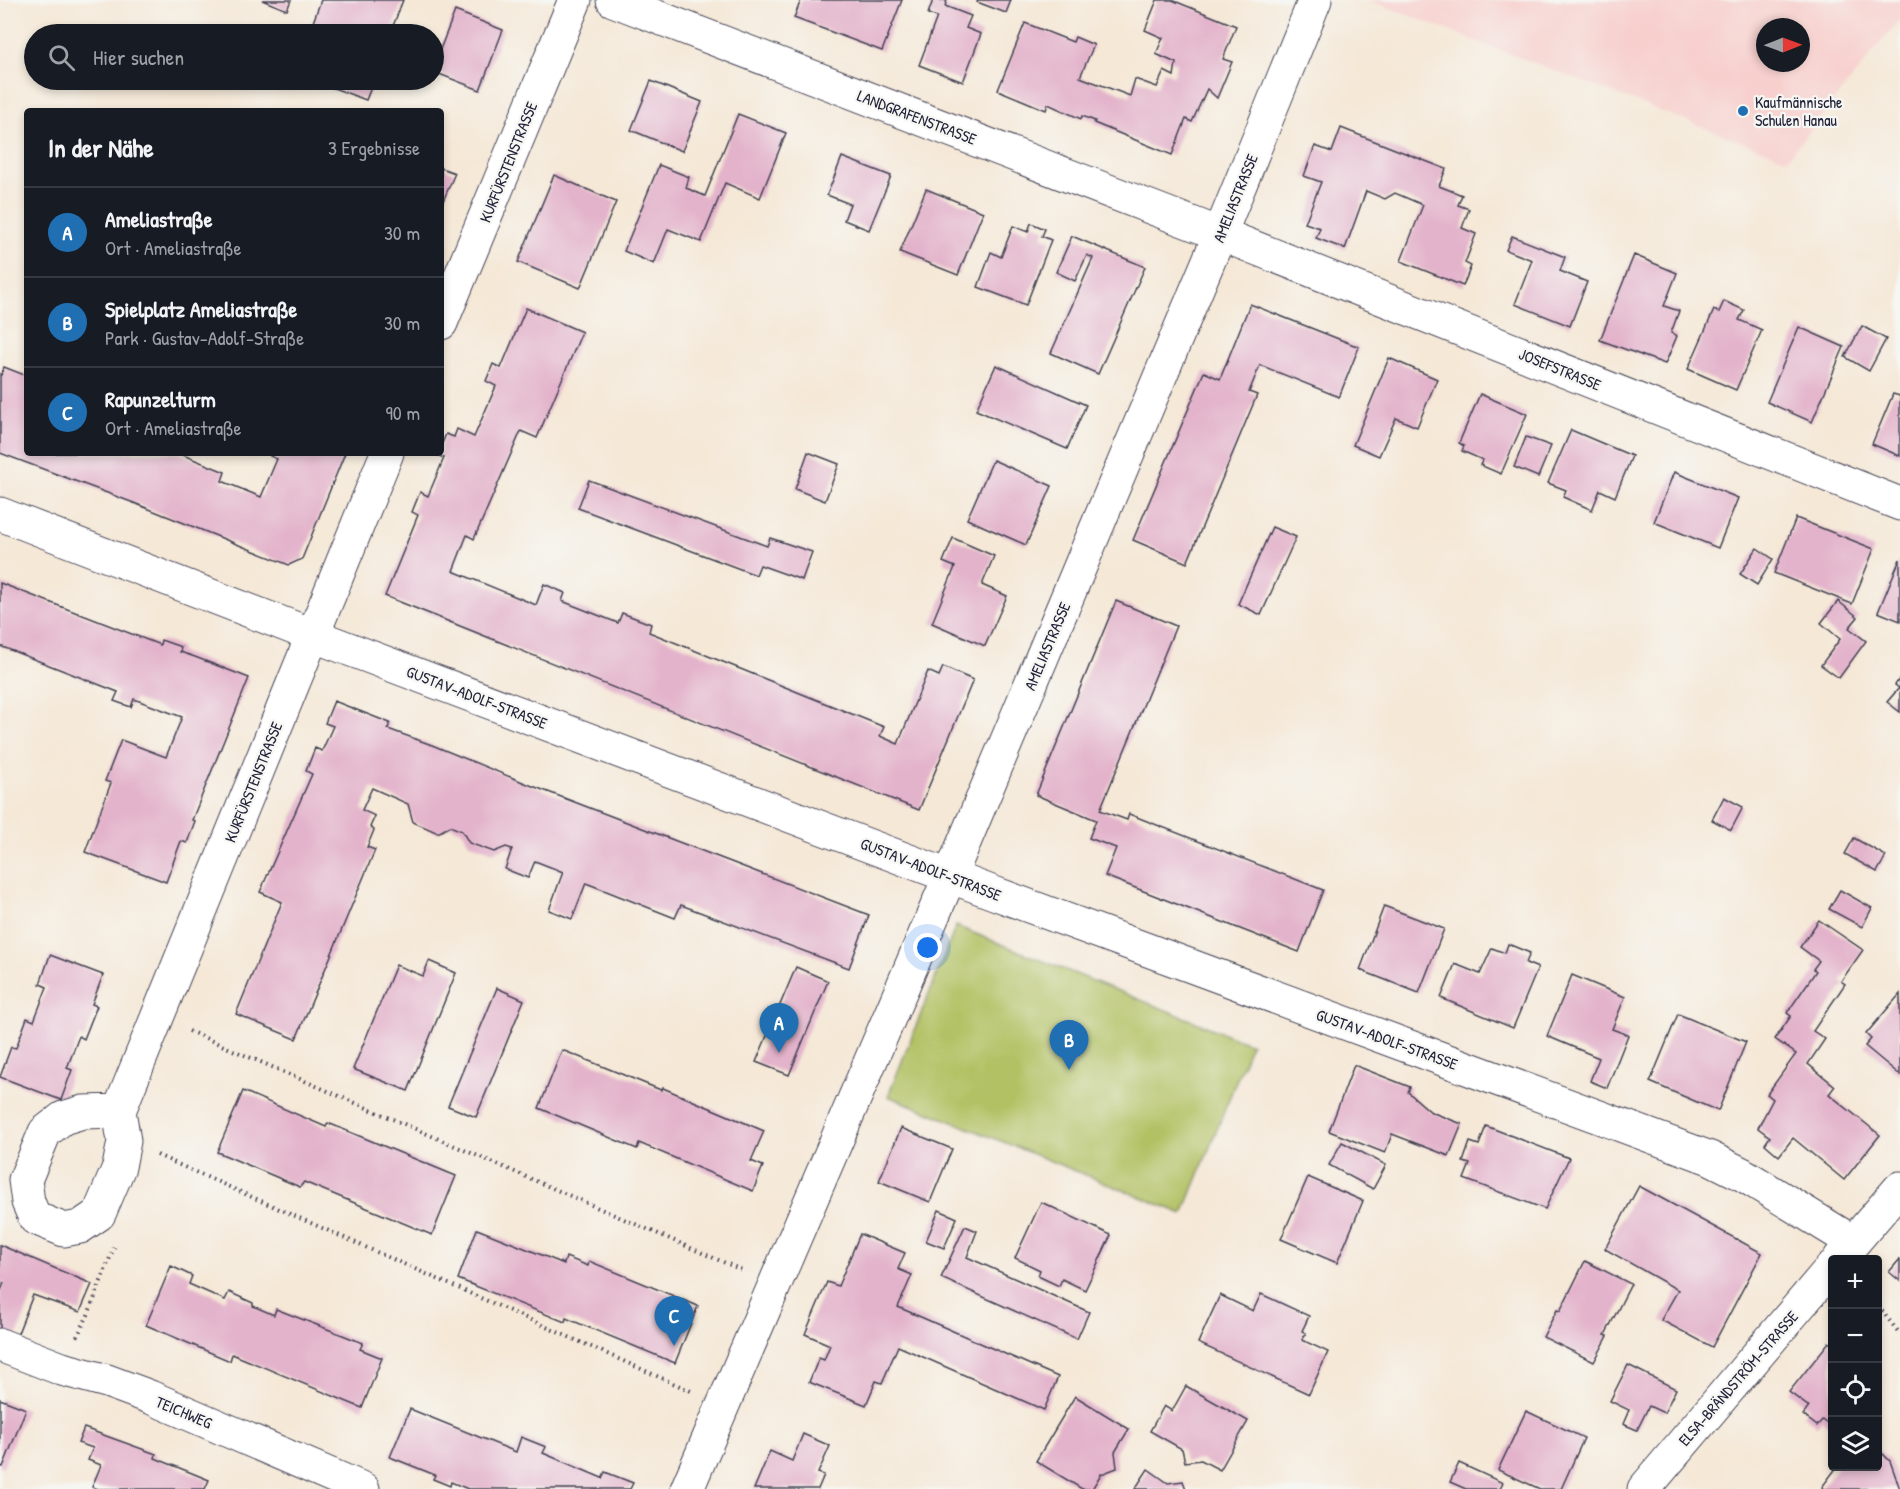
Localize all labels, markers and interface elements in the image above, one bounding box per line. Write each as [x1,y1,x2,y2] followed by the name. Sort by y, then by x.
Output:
[1756,18,1810,72] north arrow
[24,24,444,90] search box
[45,41,78,74] icon: search
[93,42,184,72] text: Hier suchen
[854,84,980,150] street label: LANDGRAFENSTRASSE
[1755,91,1843,131] place label: Kaufmännische Schulen Hanau
[474,98,542,226] street label: KURFÜRSTENSTRASSE
[1736,104,1750,118] marker: Kaufmännische Schulen Hanau
[48,130,154,165] text: In der Nähe
[328,134,420,161] text: 3 Ergebnisse
[1207,150,1263,246] street label: AMELIASTRASSE
[105,204,212,234] text: Ameliastraße
[63,219,72,246] text: A
[384,219,420,246] text: 30 m
[105,234,242,261] text: Ort · Ameliastraße
[105,294,297,324] text: Spielplatz Ameliastraße
[62,309,73,336] text: B
[384,309,420,336] text: 30 m
[105,324,304,351] text: Park · Gustav-Adolf-Straße
[1516,343,1604,395] street label: JOSEFSTRASSE
[105,384,216,414] text: Rapunzelturm
[62,399,73,426] text: C
[386,399,420,426] text: 90 m
[105,414,242,441] text: Ort · Ameliastraße
[1019,599,1075,693] street label: AMELIASTRASSE
[404,660,550,734] street label: GUSTAV-ADOLF-STRASSE
[219,718,287,846] street label: KURFÜRSTENSTRASSE
[858,832,1004,906] street label: GUSTAV-ADOLF-STRASSE
[913,933,942,962] your location
[1313,1003,1461,1075] street label: GUSTAV-ADOLF-STRASSE
[760,1004,798,1053] pin: A
[1050,1020,1088,1070] pin: B
[1828,1255,1882,1471] map controls
[1828,1255,1882,1309] button: +
[654,1296,694,1346] pin: C
[1673,1306,1803,1450] street label: ELSA-BRÄNDSTRÖM-STRASSE
[1828,1309,1882,1363] button: −
[1828,1363,1882,1417] button: locate
[152,1390,216,1434] street label: TEICHWEG
[1828,1417,1882,1471] button: layers

